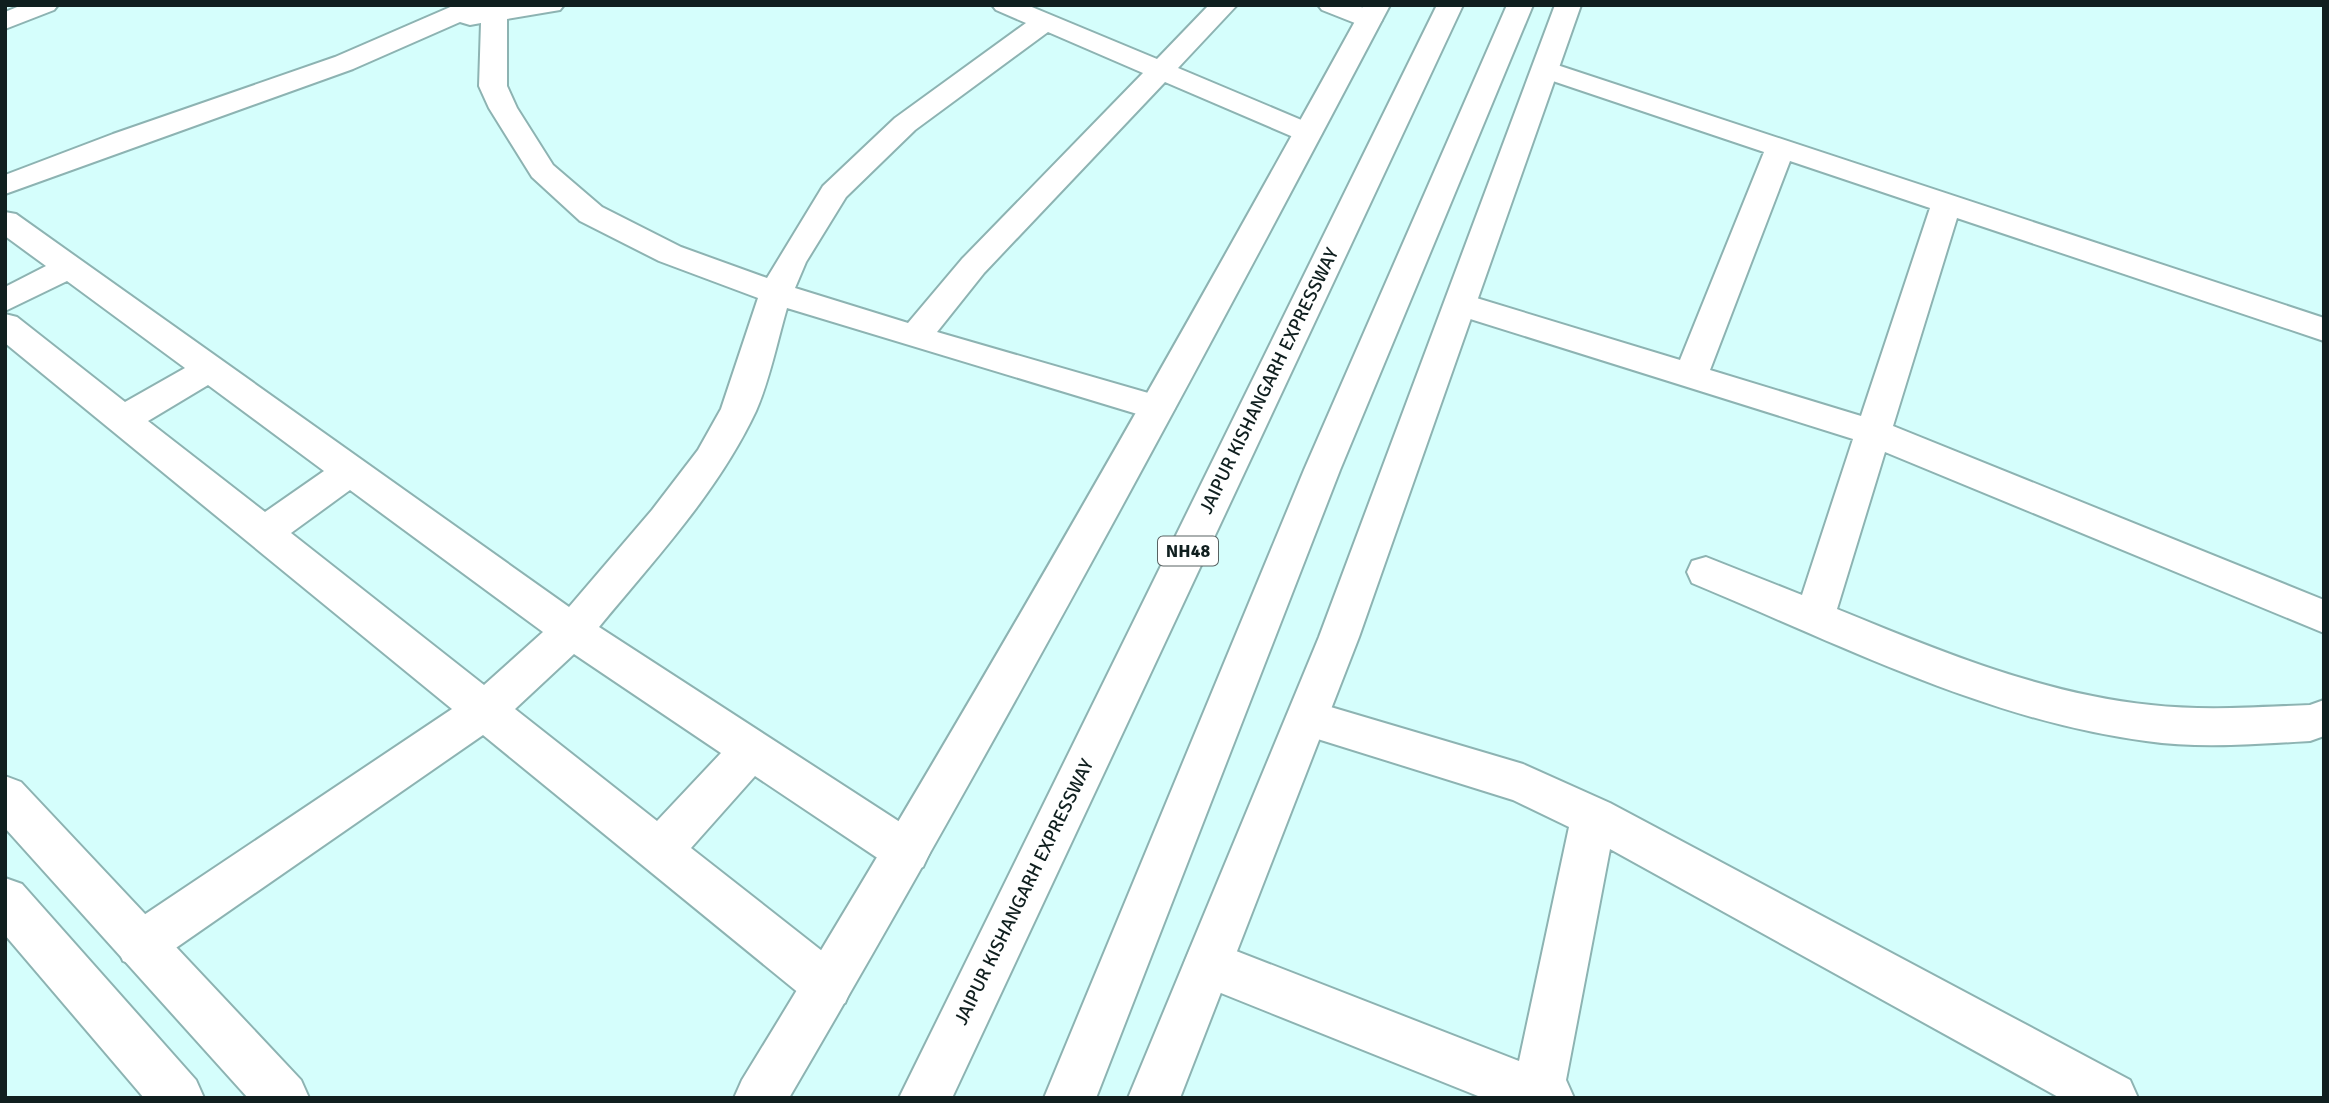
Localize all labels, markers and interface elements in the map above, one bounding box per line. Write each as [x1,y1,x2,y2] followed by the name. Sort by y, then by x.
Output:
[1194,244,1344,518] street label: JAIPUR KISHANGARH EXPRESSWAY
[1158,536,1218,566] road number: NH48
[949,755,1099,1029] street label: JAIPUR KISHANGARH EXPRESSWAY

